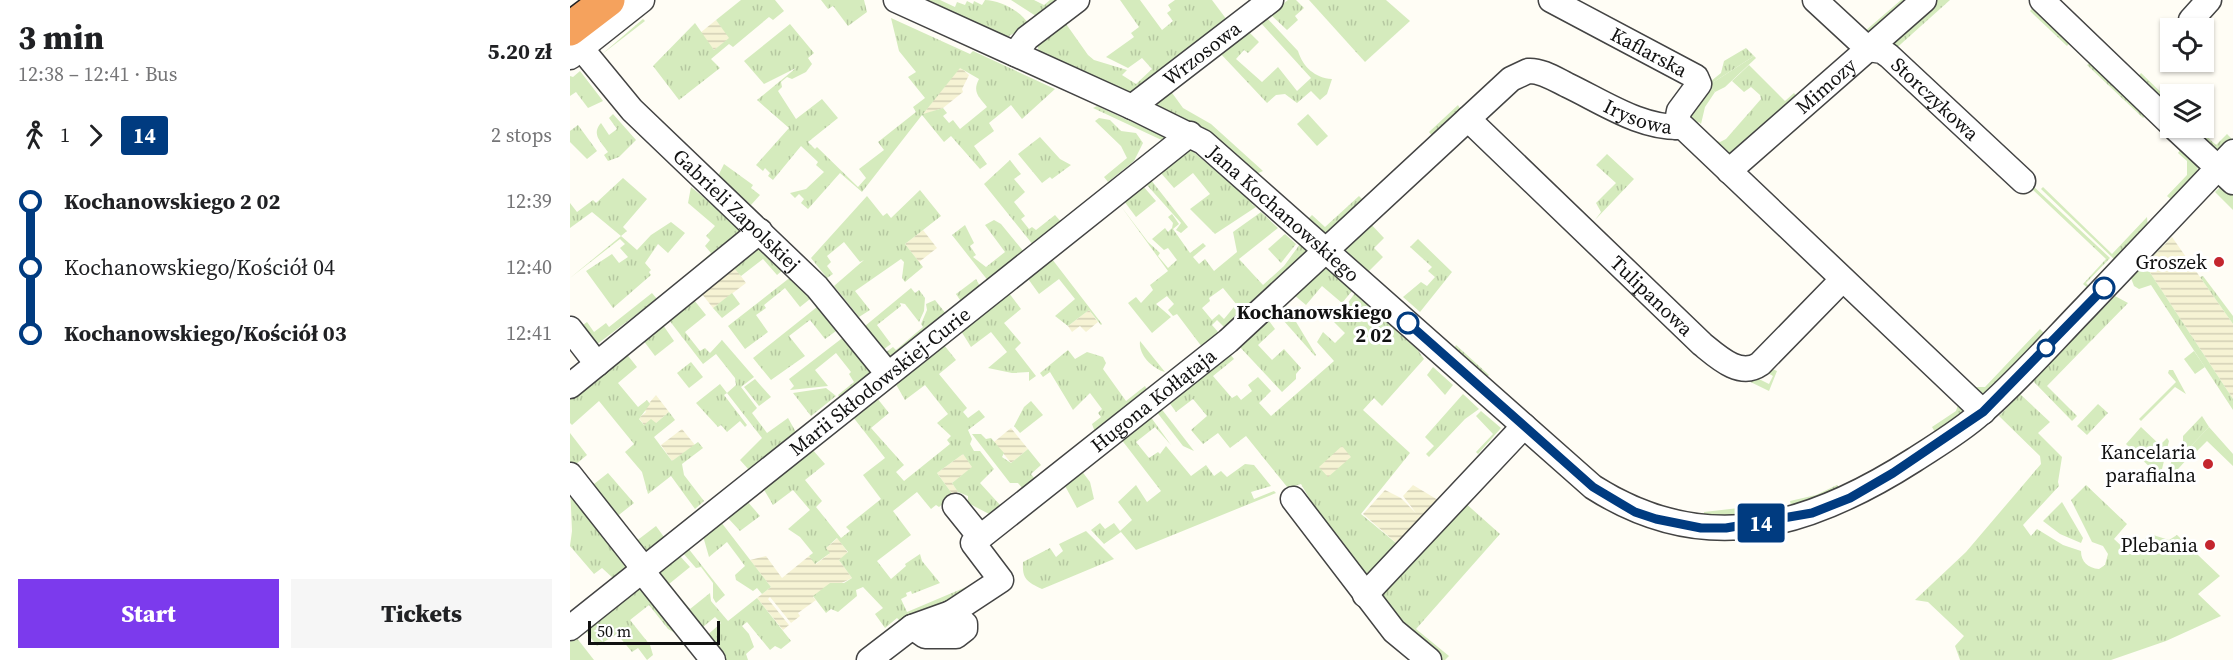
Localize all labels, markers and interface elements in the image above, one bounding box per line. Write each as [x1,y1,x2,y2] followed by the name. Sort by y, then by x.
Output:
[1157,14,1247,92] street label: Wrzosowa
[18,15,104,60] text: 3 min
[2160,18,2214,138] map controls
[2160,18,2214,72] button: locate
[1606,20,1693,84] street label: Kaflarska
[488,36,552,66] text: 5.20 zł
[1790,51,1863,120] street label: Mimozy
[1885,51,1986,148] street label: Storczykowa
[18,60,177,88] text: 12:38 – 12:41 · Bus
[2160,84,2214,138] button: layers
[1599,92,1674,141] street label: Irysowa
[18,119,51,152] icon: walk
[79,119,112,152] icon: forward
[60,121,70,149] text: 1
[133,121,156,150] text: 14
[491,121,552,149] text: 2 stops
[1201,138,1366,288] street label: Jana Kochanowskiego
[667,142,807,278] street label: Gabrieli Zapolskiej
[64,186,280,216] text: Kochanowskiego 2 02
[506,187,552,215] text: 12:39
[2135,248,2207,276] place label: Groszek
[1604,249,1700,343] street label: Tulipanowa
[64,252,335,282] text: Kochanowskiego/Kościół 04
[506,253,552,281] text: 12:40
[2212,255,2226,269] marker: Groszek
[2093,277,2115,299] unlabelled marker
[1236,298,1392,349] place label: Kochanowskiego 2 02
[783,300,976,462] street label: Marii Skłodowskiej-Curie
[1397,312,1419,334] marker: Kochanowskiego 2 02
[64,318,347,348] text: Kochanowskiego/Kościół 03
[506,319,552,347] text: 12:41
[2037,339,2055,357] unlabelled marker
[1085,341,1223,459] street label: Hugona Kołłątaja
[2100,438,2197,489] place label: Kancelaria parafialna
[2201,457,2215,471] marker: Kancelaria parafialna
[1734,504,1788,542] line badge: 14
[1750,509,1772,538] text: 14
[2120,531,2199,559] place label: Plebania
[2203,538,2217,552] marker: Plebania
[18,579,279,648] button: Start
[291,579,552,648] button: Tickets
[588,618,720,646] scale bar
[597,620,631,642] text: 50 m

